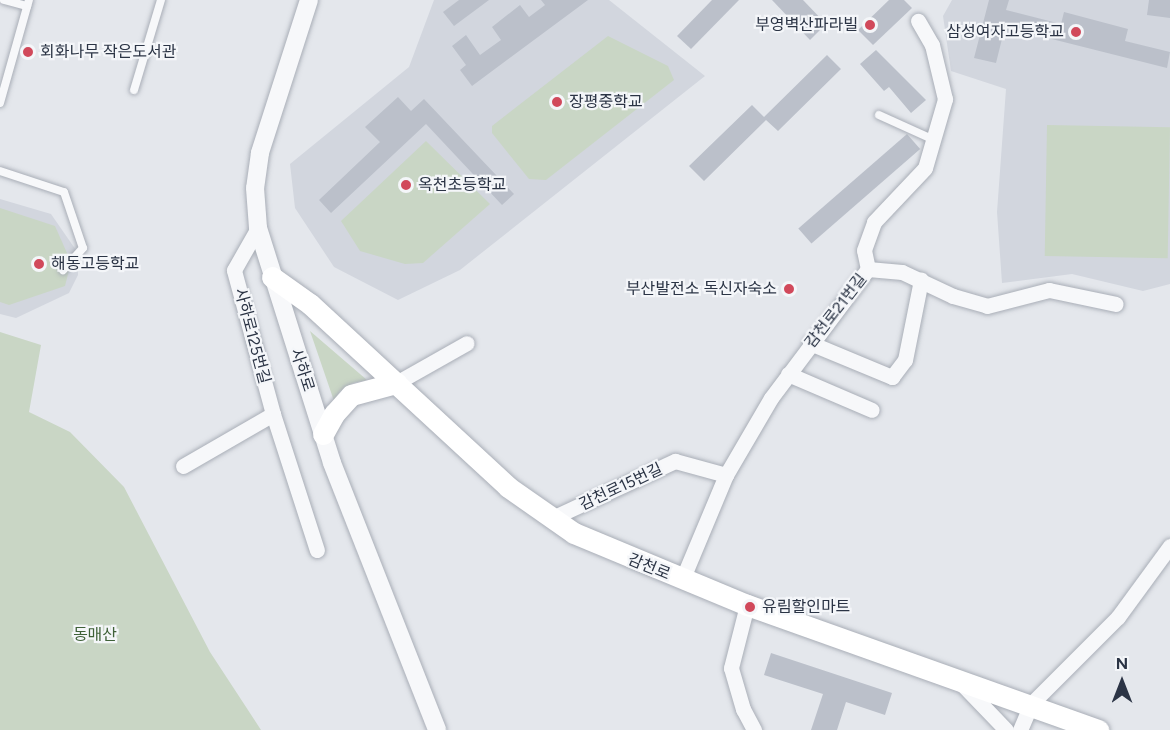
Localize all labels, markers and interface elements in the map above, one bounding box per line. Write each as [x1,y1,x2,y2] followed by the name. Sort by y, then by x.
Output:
[755,15,858,35] place label: 부영벽산파라빌
[863,18,877,32] marker: 부영벽산파라빌
[946,22,1064,42] place label: 삼성여자고등학교
[1069,25,1083,39] marker: 삼성여자고등학교
[40,42,176,62] place label: 회화나무 작은도서관
[21,45,35,59] marker: 회화나무 작은도서관
[569,92,643,112] place label: 장평중학교
[550,95,564,109] marker: 장평중학교
[418,175,506,195] place label: 옥천초등학교
[399,178,413,192] marker: 옥천초등학교
[51,254,139,274] place label: 해동고등학교
[32,257,46,271] marker: 해동고등학교
[801,270,871,352] street label: 감천로21번길
[626,279,777,299] place label: 부산발전소 독신자숙소
[782,282,796,296] marker: 부산발전소 독신자숙소
[230,286,274,386] street label: 사하로125번길
[286,346,318,394] street label: 사하로
[576,459,666,515] street label: 감천로15번길
[625,550,673,584] street label: 감천로
[762,597,850,617] place label: 유림할인마트
[743,600,757,614] marker: 유림할인마트
[73,625,117,645] park label: 동매산
[1092,652,1152,712] north arrow
[1116,654,1128,673] text: N

